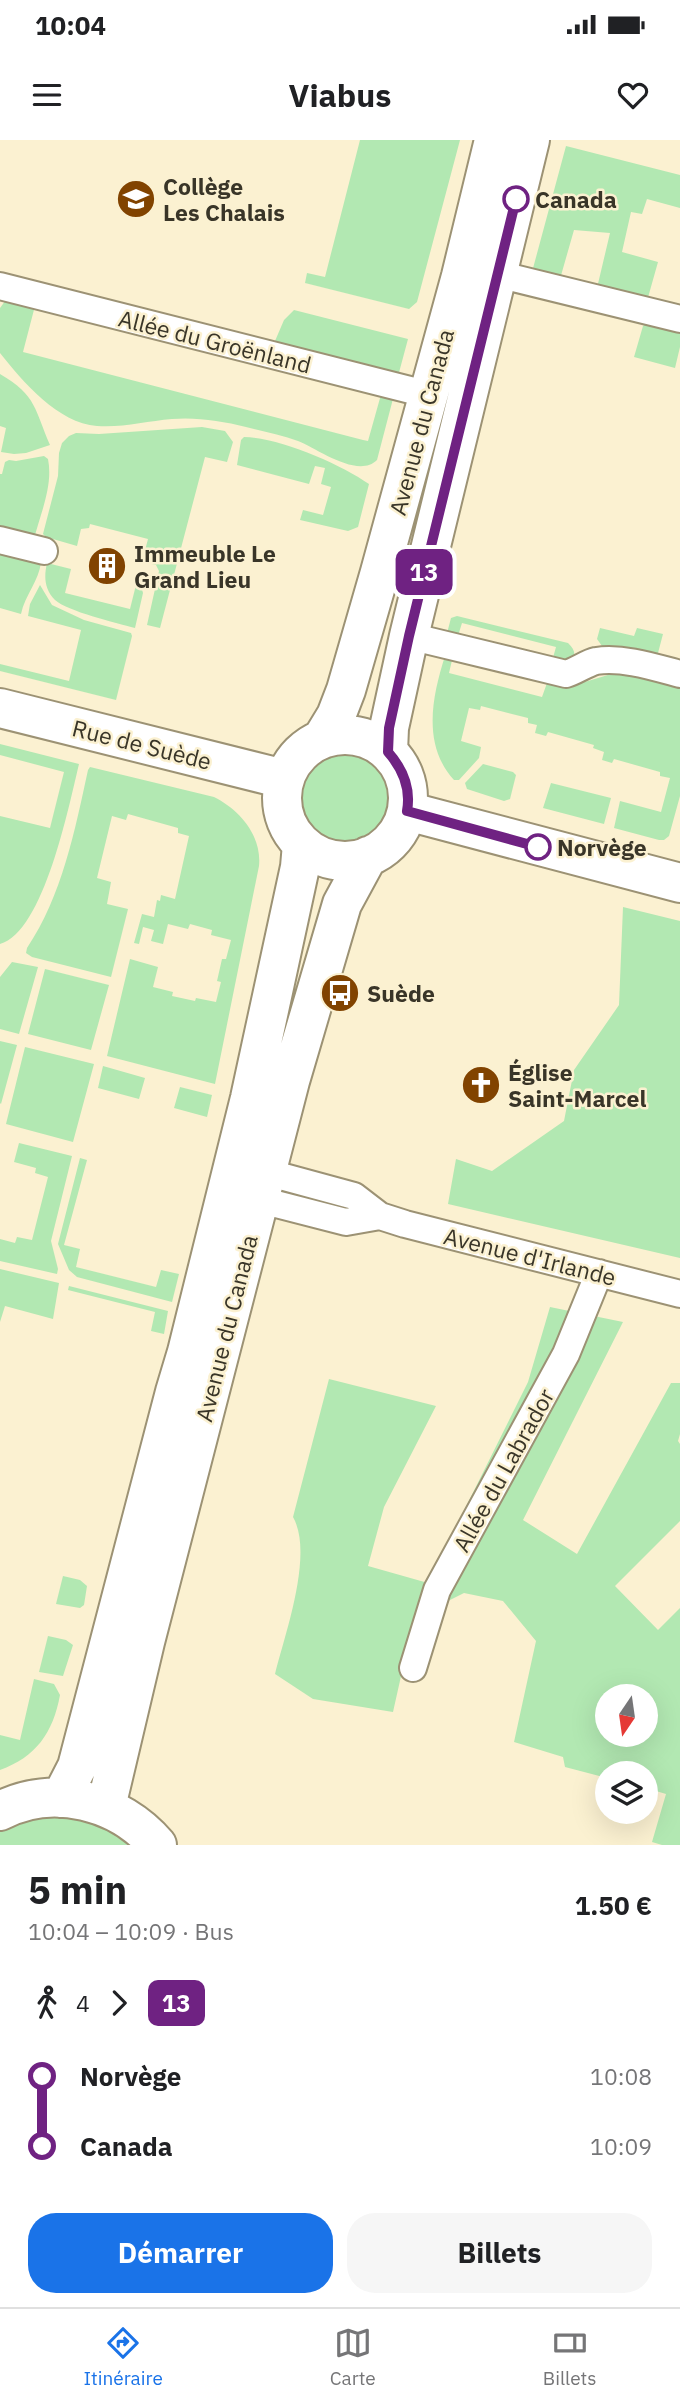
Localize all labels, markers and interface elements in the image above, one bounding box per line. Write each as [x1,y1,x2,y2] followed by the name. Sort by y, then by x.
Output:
[35,8,106,42] text: 10:04
[289,74,391,116] text: Viabus
[28,76,66,114] icon: menu
[614,76,652,114] icon: heart
[163,171,285,227] place label: Collège Les Chalais
[115,178,157,220] school or university icon: Collège Les Chalais
[535,184,617,214] place label: Canada
[503,186,529,212] marker: Canada
[116,303,314,379] street label: Allée du Groënland
[382,326,460,518] street label: Avenue du Canada
[134,538,276,594] place label: Immeuble Le Grand Lieu
[86,545,128,587] building icon: Immeuble Le Grand Lieu
[392,549,456,595] line badge: 13
[410,556,438,588] text: 13
[69,712,215,776] street label: Rue de Suède
[557,832,647,862] place label: Norvège
[525,834,551,860] marker: Norvège
[319,972,361,1014] bus stop icon: Suède
[367,978,435,1008] place label: Suède
[508,1057,646,1113] place label: Église Saint-Marcel
[460,1064,502,1106] church icon: Église Saint-Marcel
[441,1220,619,1292] street label: Avenue d'Irlande
[188,1231,264,1425] street label: Avenue du Canada
[446,1383,561,1557] street label: Allée du Labrador
[595,1684,658,1746] north arrow
[595,1684,658,1824] map controls
[595,1761,658,1824] button: layers
[28,1865,127,1914] text: 5 min
[575,1888,652,1922] text: 1.50 €
[28,1916,234,1946] text: 10:04 – 10:09 · Bus
[28,1984,66,2022] icon: walk
[100,1984,138,2022] icon: forward
[162,1987,191,2019] text: 13
[76,1988,90,2018] text: 4
[80,2059,181,2093] text: Norvège
[590,2061,652,2091] text: 10:08
[80,2129,173,2163] text: Canada
[590,2131,652,2161] text: 10:09
[28,2213,333,2293] button: Démarrer
[347,2213,652,2293] button: Billets
[83,2324,163,2390] tab: Itinéraire
[330,2324,376,2390] tab: Carte
[543,2324,597,2390] tab: Billets

